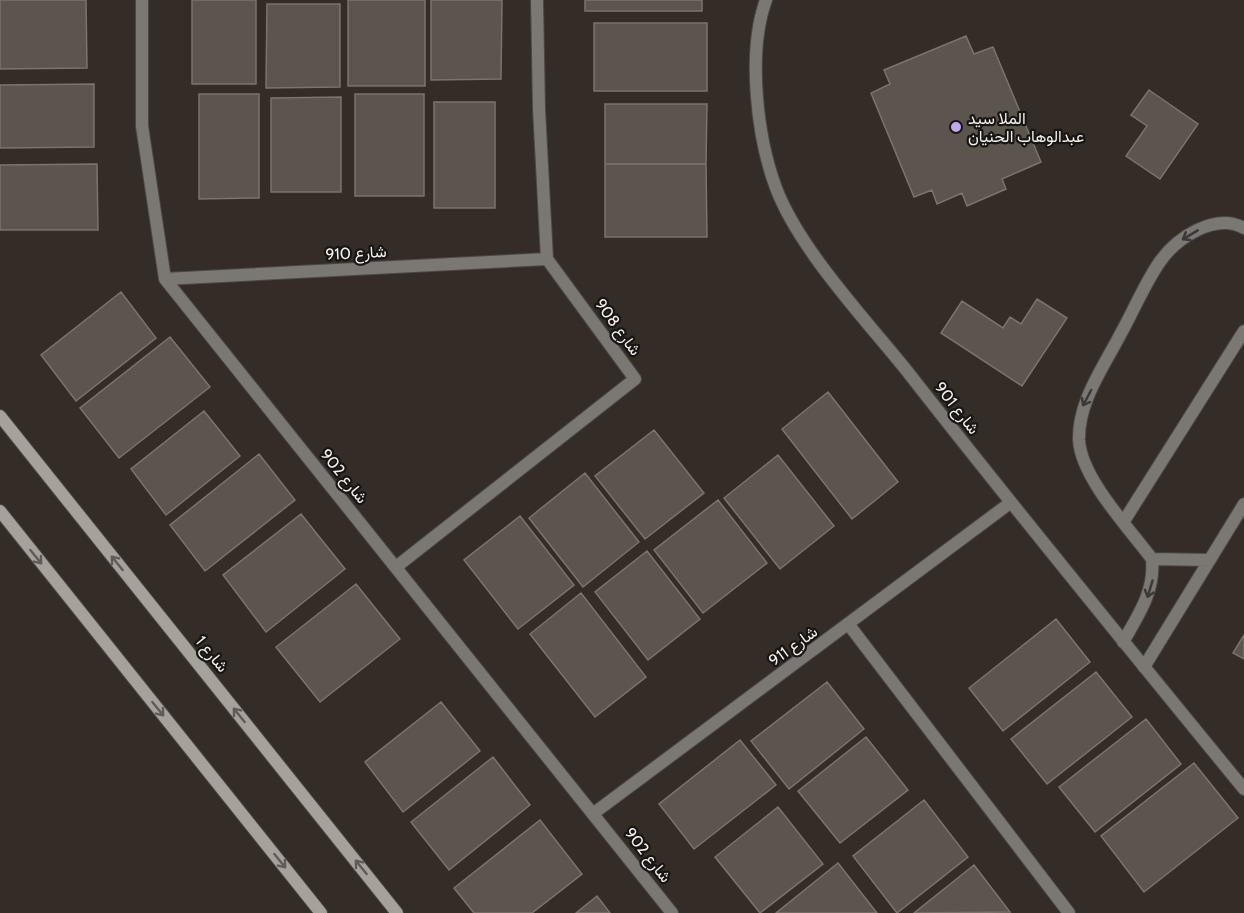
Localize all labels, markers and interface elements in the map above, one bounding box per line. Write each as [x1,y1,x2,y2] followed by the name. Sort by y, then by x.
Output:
[968,109,1084,147] place label: الملا سيد عبدالوهاب الحنيان
[949,120,963,134] marker: الملا سيد عبدالوهاب الحنيان
[1182,230,1199,242] one-way arrow
[325,242,387,266] street label: شارع 910
[589,295,645,360] street label: شارع 908
[929,378,983,439] street label: شارع 901
[1081,389,1093,406] one-way arrow
[315,445,372,508] street label: شارع 902
[30,548,43,564] one-way arrow
[111,555,124,571] one-way arrow
[1144,579,1155,598] one-way arrow
[765,622,822,672] street label: شارع 911
[190,632,232,677] street label: شارع 1
[152,701,165,717] one-way arrow
[232,708,246,723] one-way arrow
[619,824,675,887] street label: شارع 902
[273,853,286,869] one-way arrow
[354,860,367,876] one-way arrow

